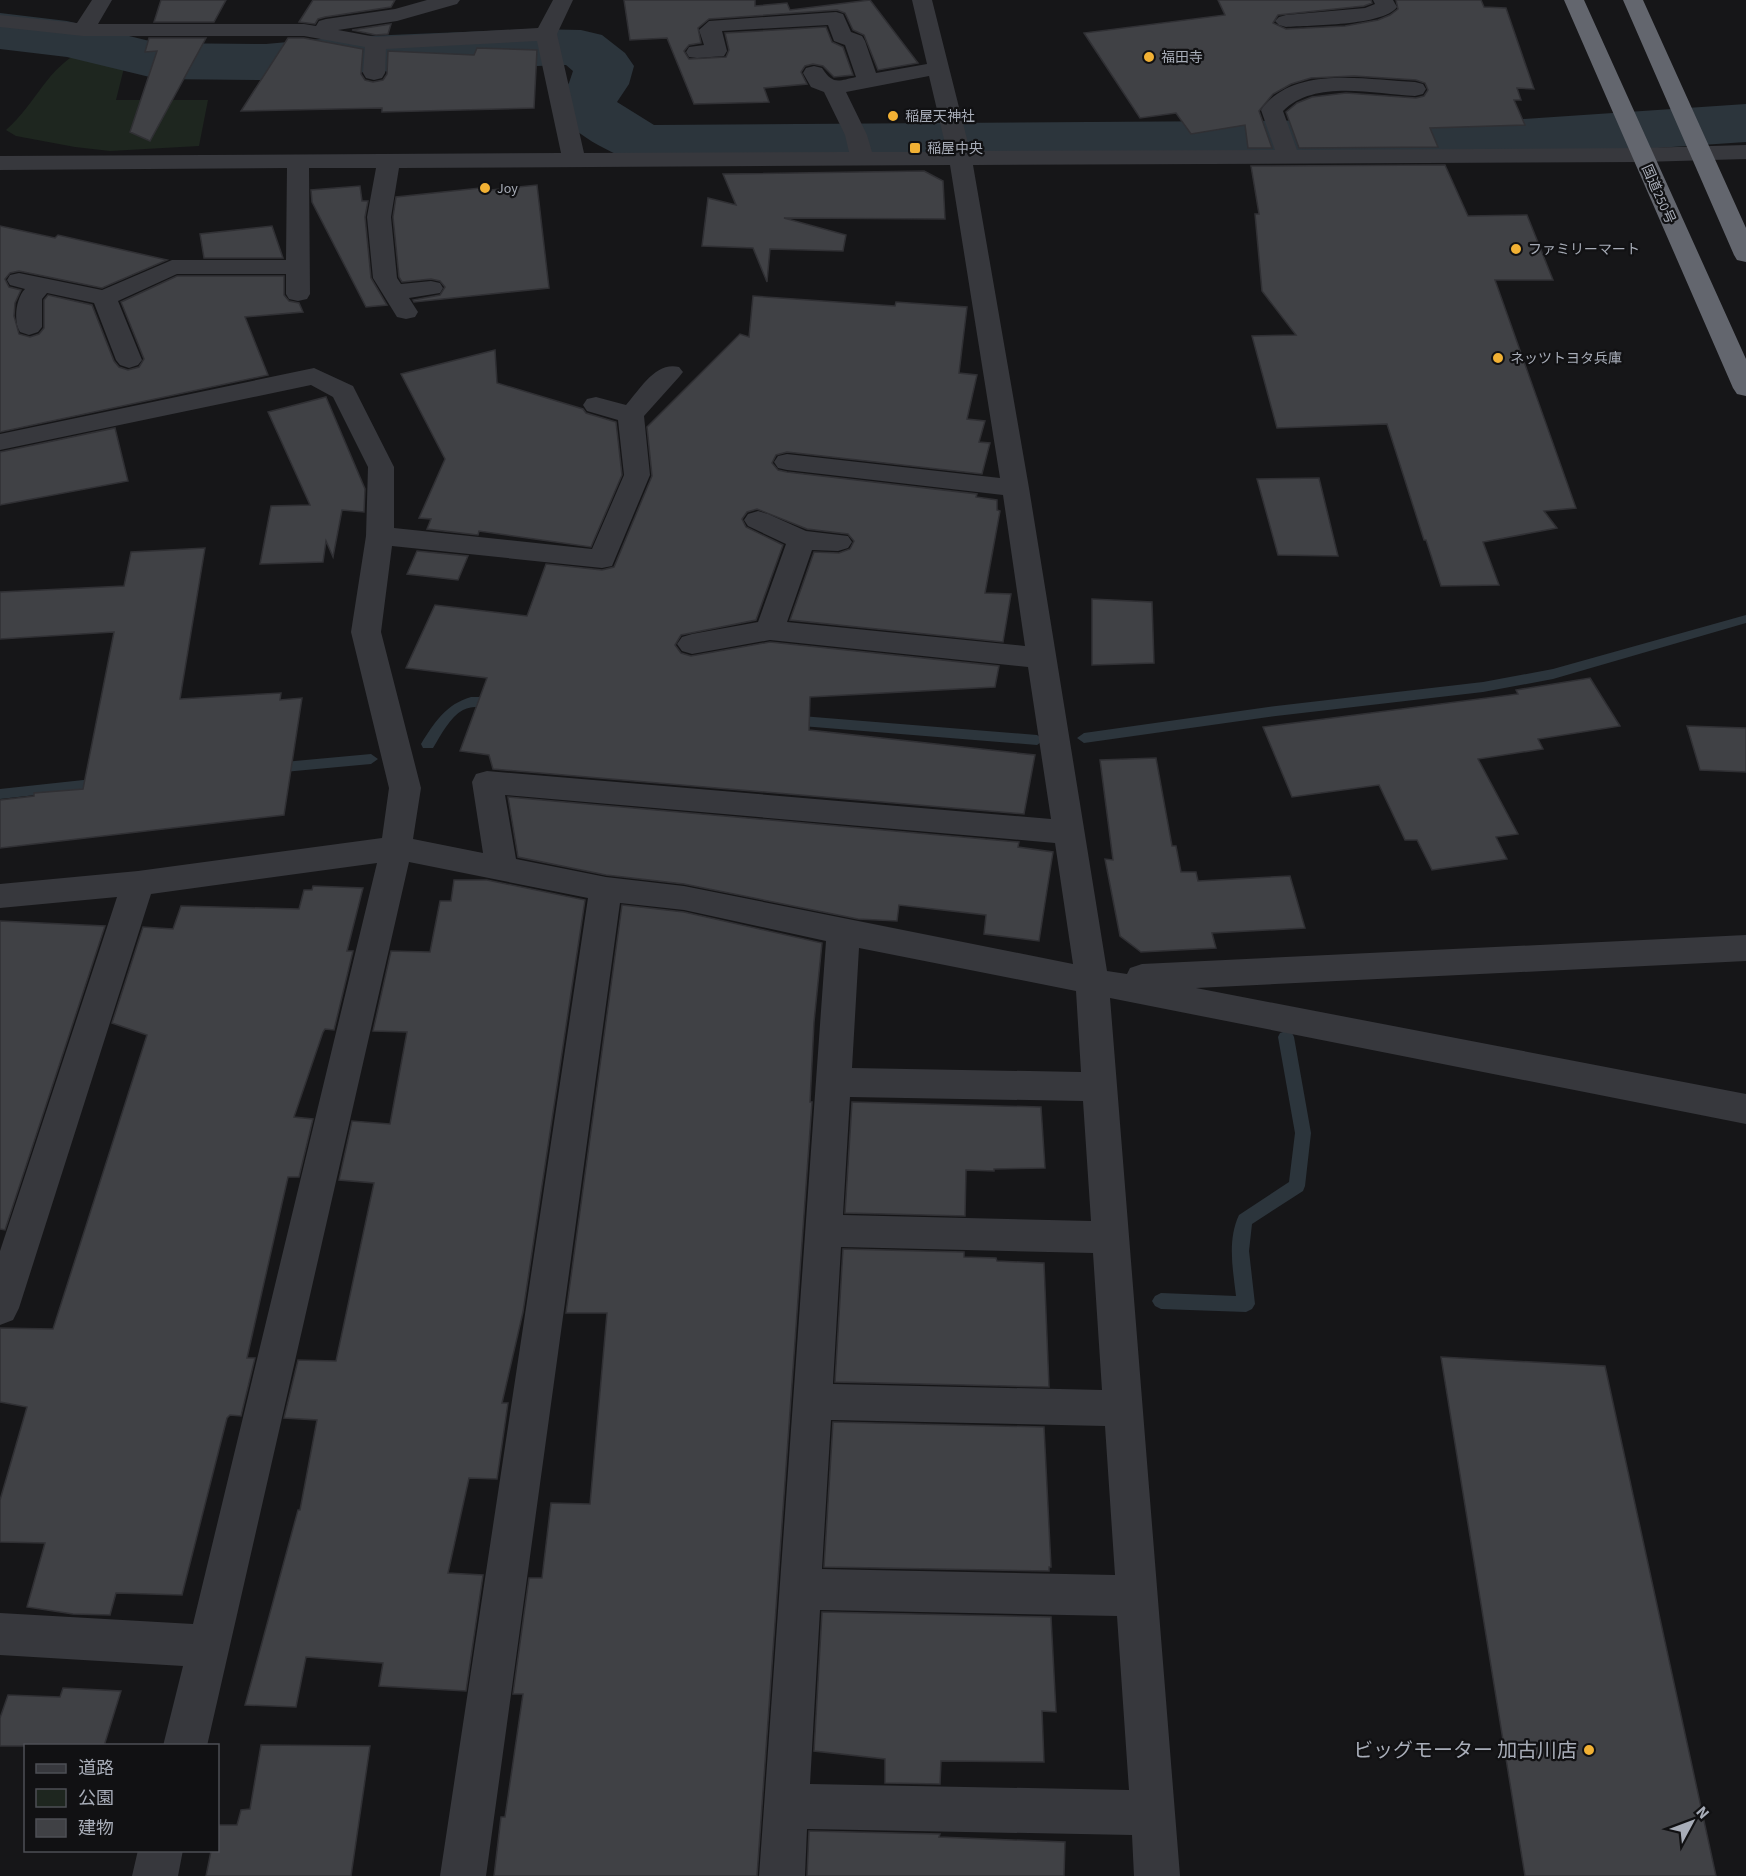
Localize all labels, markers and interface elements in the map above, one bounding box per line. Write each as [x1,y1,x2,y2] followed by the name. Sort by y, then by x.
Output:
[1161,48,1203,68] place label: 福田寺
[1142,50,1156,64] marker: 福田寺
[905,107,975,127] place label: 稲屋天神社
[886,109,900,123] marker: 稲屋天神社
[927,139,983,159] place label: 稲屋中央
[908,141,922,155] marker: 稲屋中央
[1636,162,1680,227] street label: 国道250号
[497,179,518,199] place label: Joy
[478,181,492,195] marker: Joy
[1528,240,1640,260] place label: ファミリーマート
[1509,242,1523,256] marker: ファミリーマート
[1510,349,1622,369] place label: ネッツトヨタ兵庫
[1491,351,1505,365] marker: ネッツトヨタ兵庫
[1353,1737,1577,1765] place label: ビッグモーター 加古川店
[1582,1743,1596,1757] marker: ビッグモーター 加古川店
[24,1744,219,1852] legend
[78,1756,114,1781] text: 道路
[78,1786,114,1811] text: 公園
[1662,1792,1722,1852] north arrow
[1691,1802,1714,1824] text: N
[78,1816,114,1841] text: 建物

